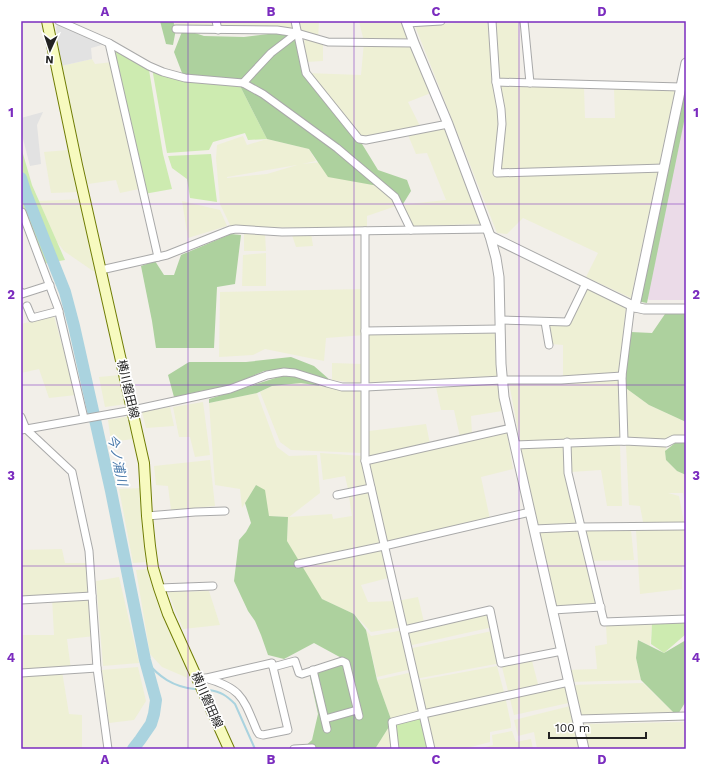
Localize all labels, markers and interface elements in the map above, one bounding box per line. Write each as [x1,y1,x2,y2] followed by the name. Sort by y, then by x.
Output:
[101,4,110,19] text: A
[267,4,276,19] text: B
[432,4,441,19] text: C
[597,4,607,19] text: D
[30,30,70,70] north arrow
[45,53,54,66] text: N
[8,105,14,120] text: 1
[693,105,699,120] text: 1
[7,287,15,302] text: 2
[692,287,700,302] text: 2
[114,358,142,420] street label: 横川磐田線
[105,433,131,489] water label: 今ノ浦川
[7,468,15,483] text: 3
[692,468,700,483] text: 3
[7,650,16,665] text: 4
[692,650,701,665] text: 4
[188,670,226,730] street label: 横川磐田線
[549,714,646,740] scale bar
[555,721,590,735] text: 100 m
[101,752,110,767] text: A
[267,752,276,767] text: B
[432,752,441,767] text: C
[597,752,607,767] text: D

